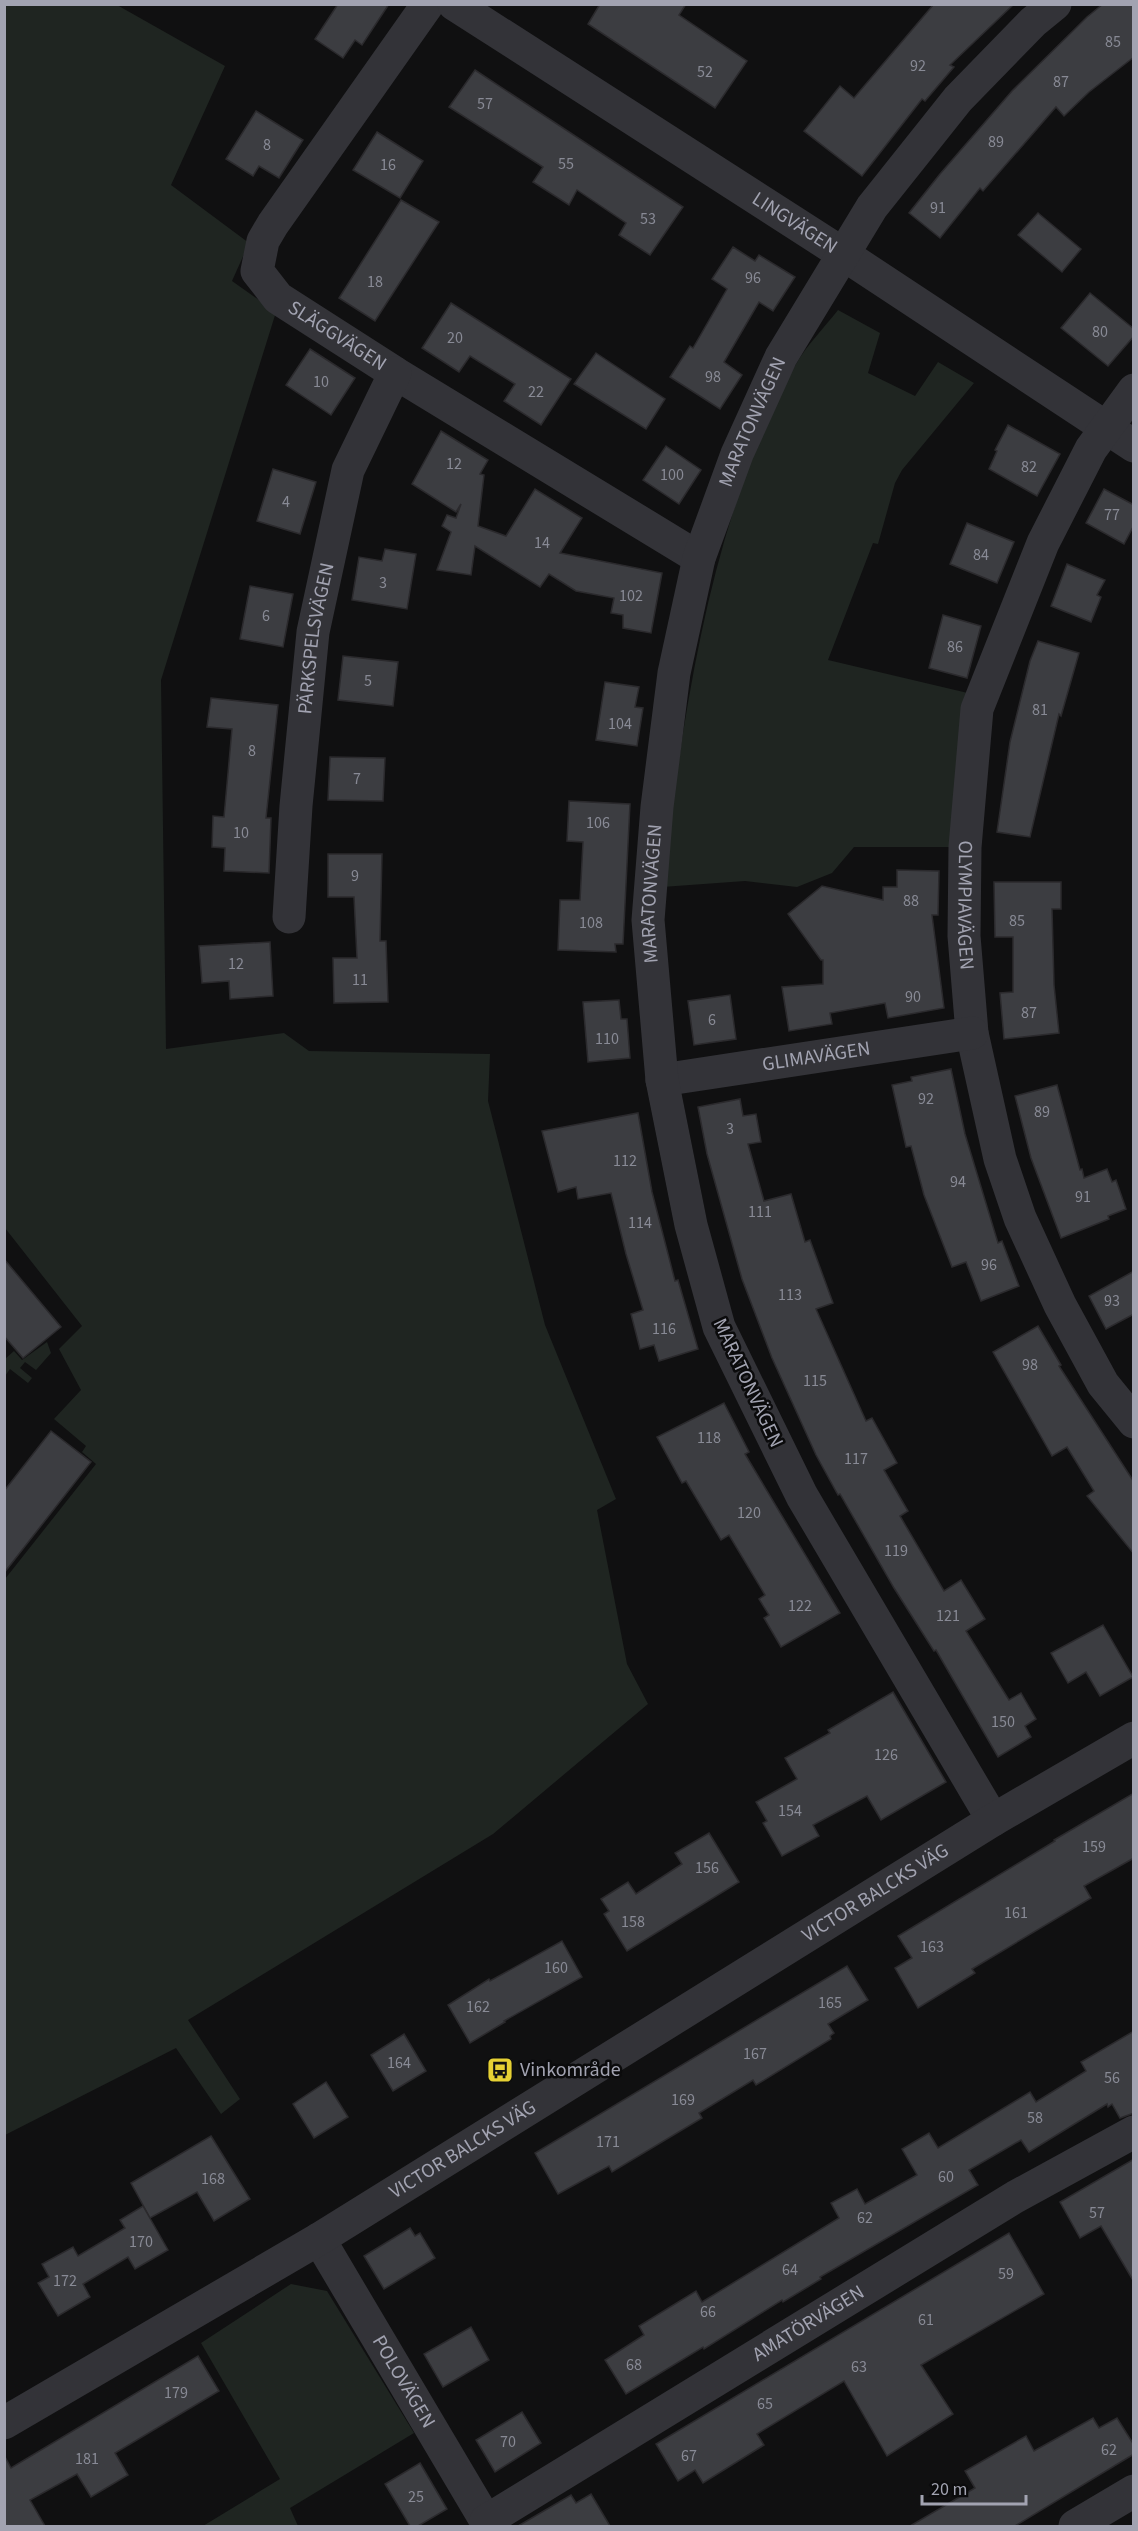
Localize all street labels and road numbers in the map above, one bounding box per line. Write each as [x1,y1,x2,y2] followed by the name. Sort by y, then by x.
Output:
[747,185,843,261] street label: LINGVÄGEN
[282,294,392,378] street label: SLÄGGVÄGEN
[712,352,793,491] street label: MARATONVÄGEN
[291,560,342,716] street label: PÄRKSPELSVÄGEN
[634,823,670,964] street label: MARATONVÄGEN
[950,840,981,971] street label: OLYMPIAVÄGEN
[760,1035,872,1079] street label: GLIMAVÄGEN
[706,1314,790,1452] street label: MARATONVÄGEN
[797,1837,954,1949] street label: VICTOR BALCKS VÄG
[384,2093,541,2206] street label: VICTOR BALCKS VÄG
[747,2279,870,2369] street label: AMATÖRVÄGEN
[365,2330,442,2433] street label: POLOVÄGEN

